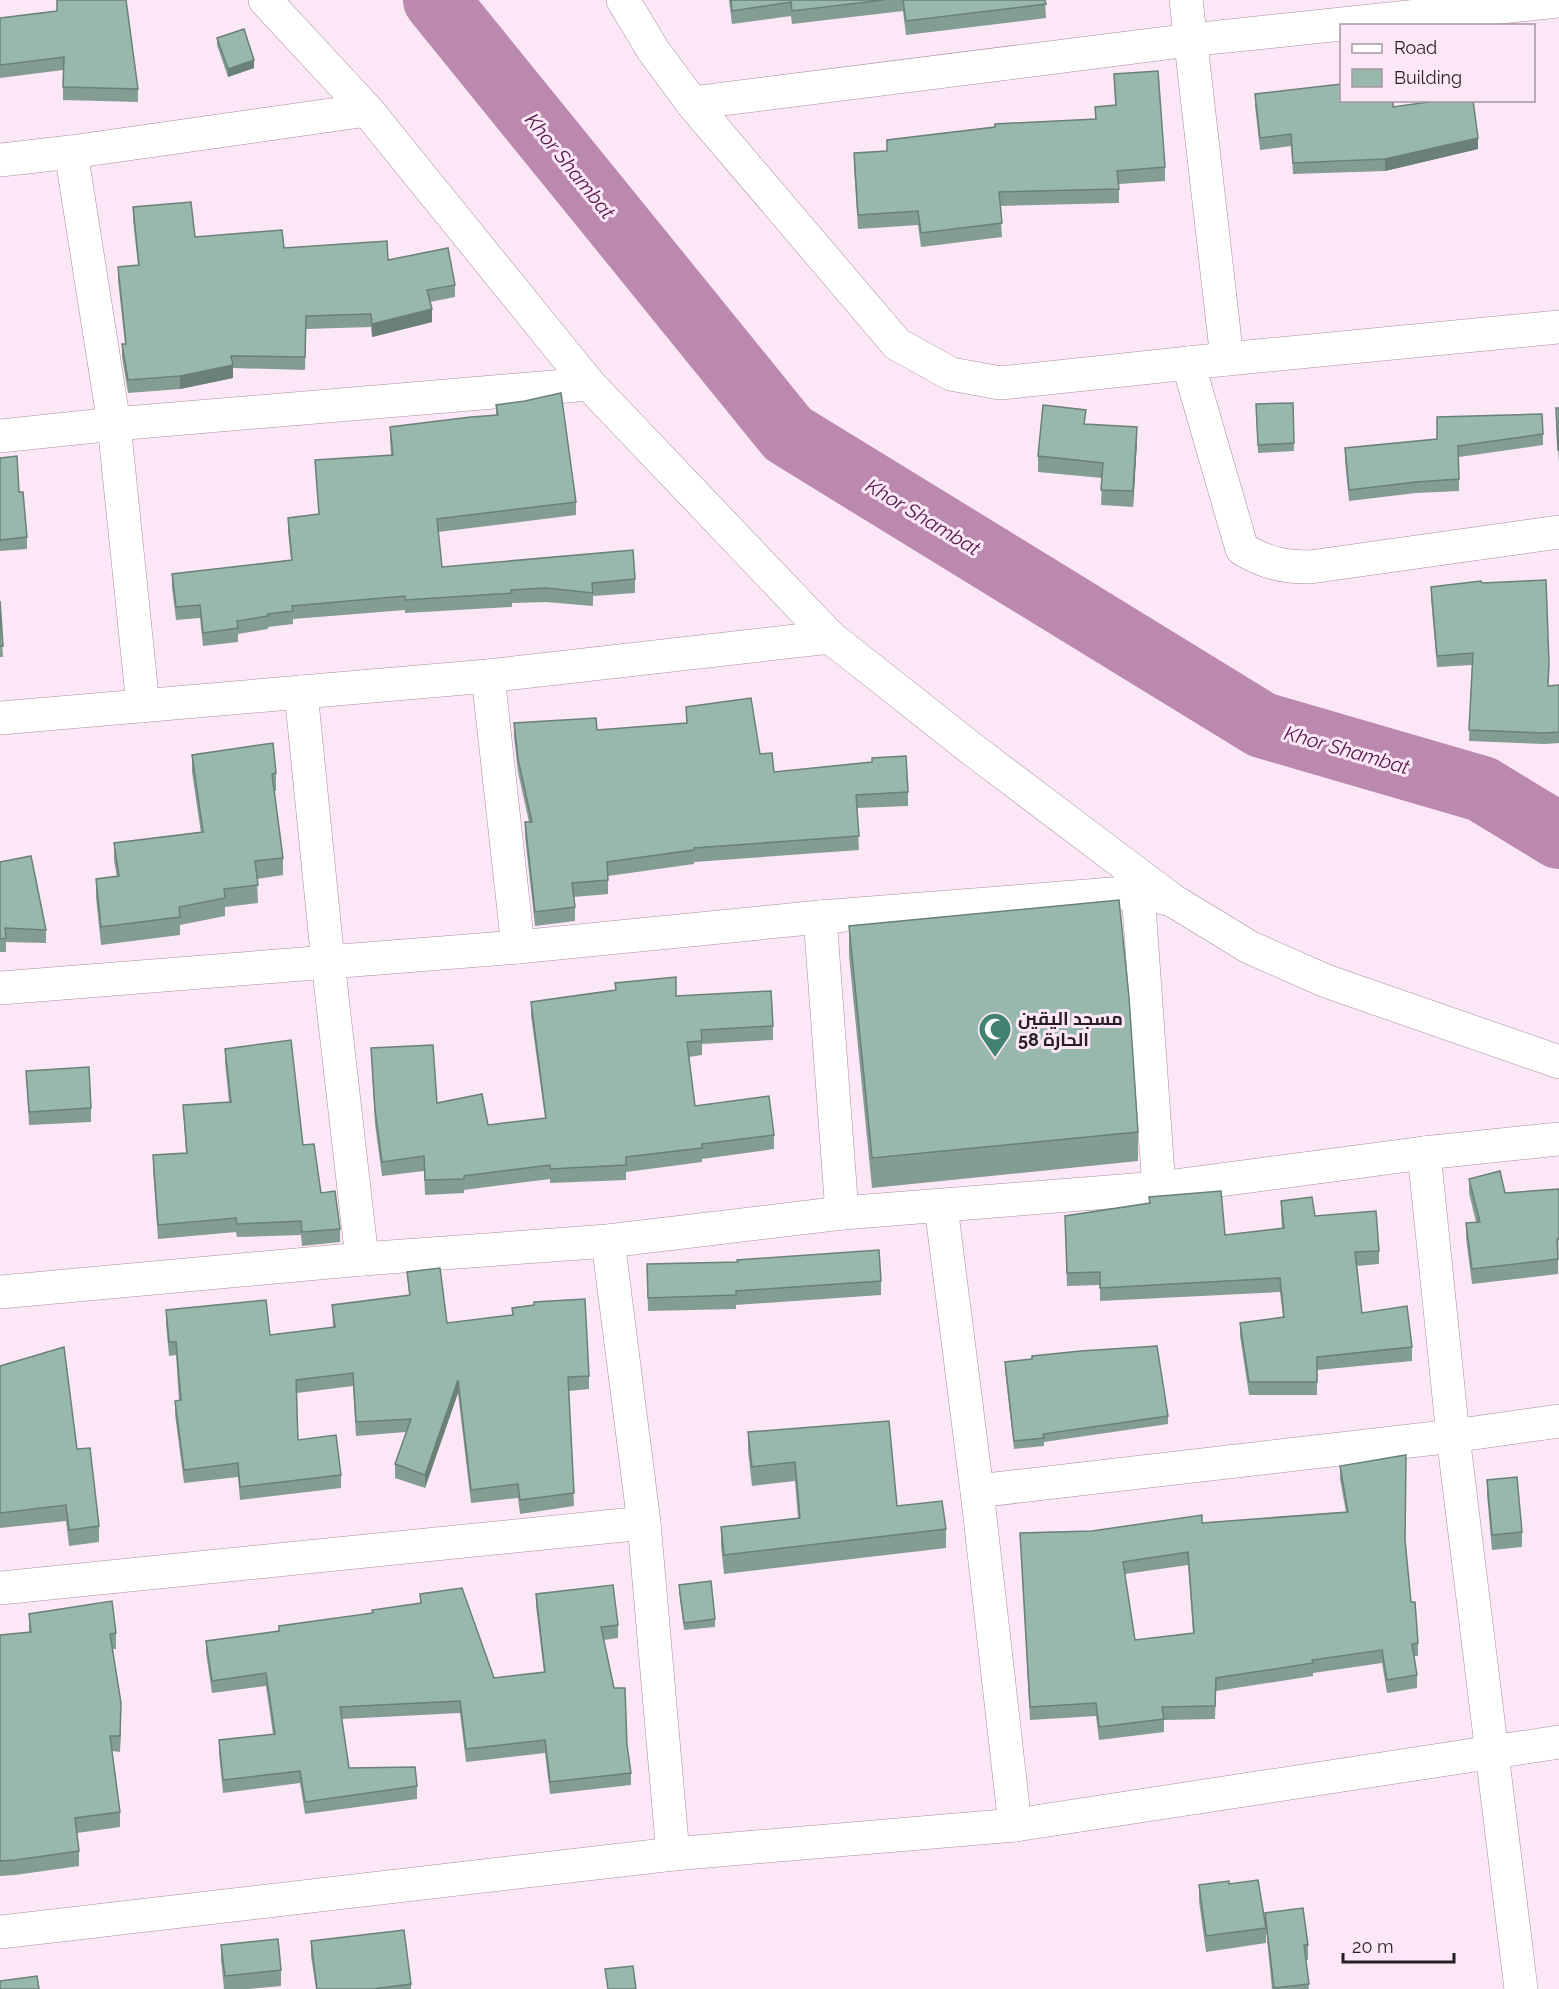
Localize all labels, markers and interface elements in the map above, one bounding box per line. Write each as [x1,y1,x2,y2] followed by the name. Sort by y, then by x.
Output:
[1340,24,1535,102] legend
[1394,37,1437,58] text: Road
[1394,67,1462,88] text: Building
[520,108,620,224] water label: Khor Shambat
[862,474,985,561] water label: Khor Shambat
[1282,721,1413,779] water label: Khor Shambat
[1018,1008,1123,1050] place label: مسجد اليقين الحارة 58
[977,1011,1013,1058] mosque icon: مسجد اليقين الحارة 58
[1343,1926,1454,1964] scale bar
[1352,1936,1394,1957] text: 20 m

